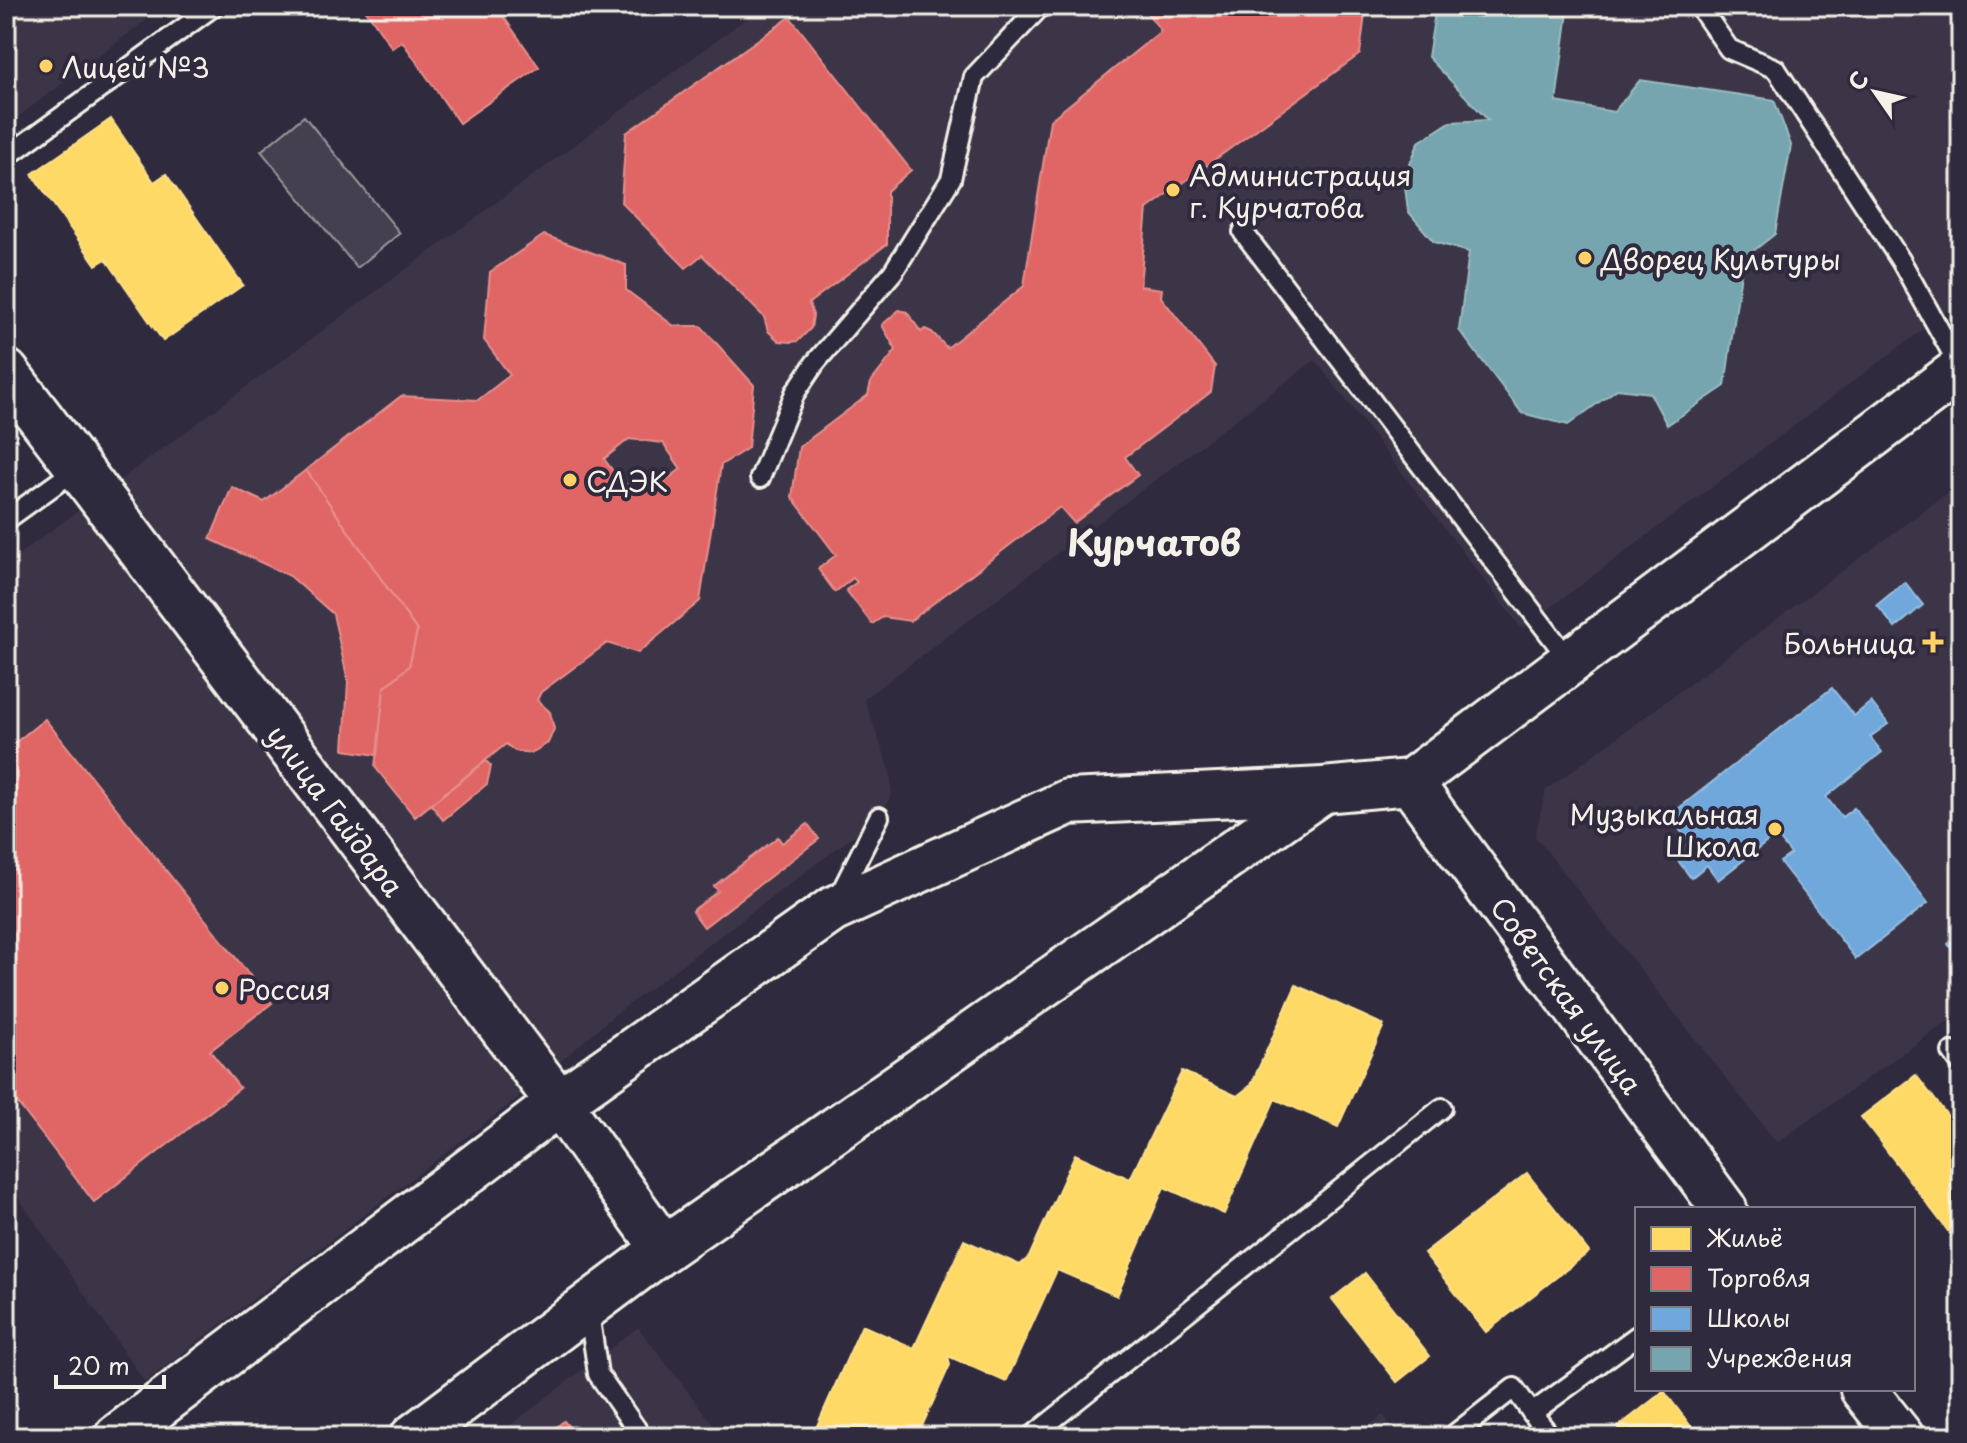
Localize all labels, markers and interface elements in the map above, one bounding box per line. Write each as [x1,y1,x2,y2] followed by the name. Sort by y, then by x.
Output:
[62,45,210,88] place label: Лицей №3
[1835,52,1915,132] north arrow
[37,57,55,75] marker: Лицей №3
[1839,64,1875,96] text: С
[1189,153,1412,228] place label: Администрация г. Курчатова
[1164,181,1182,199] marker: Администрация г. Курчатова
[1600,237,1841,280] place label: Дворец Культуры
[1576,249,1594,267] marker: Дворец Культуры
[586,459,668,502] place label: СДЭК
[561,471,579,489] marker: СДЭК
[1067,514,1241,568] district label: Курчатов
[1784,621,1915,664] place label: Больница
[1922,631,1944,653] marker: Больница
[257,715,415,905] street label: улица Гайдара
[1569,792,1760,867] place label: Музыкальная Школа
[1766,820,1784,838] marker: Музыкальная Школа
[1481,887,1654,1103] street label: Советская улица
[238,967,331,1010] place label: Россия
[213,979,231,997] marker: Россия
[1635,1207,1915,1391] legend
[1706,1219,1783,1255] text: Жильё
[1707,1259,1811,1295] text: Торговля
[1707,1299,1790,1335] text: Школы
[56,1339,164,1389] scale bar
[1707,1339,1853,1375] text: Учреждения
[68,1347,130,1383] text: 20 m

